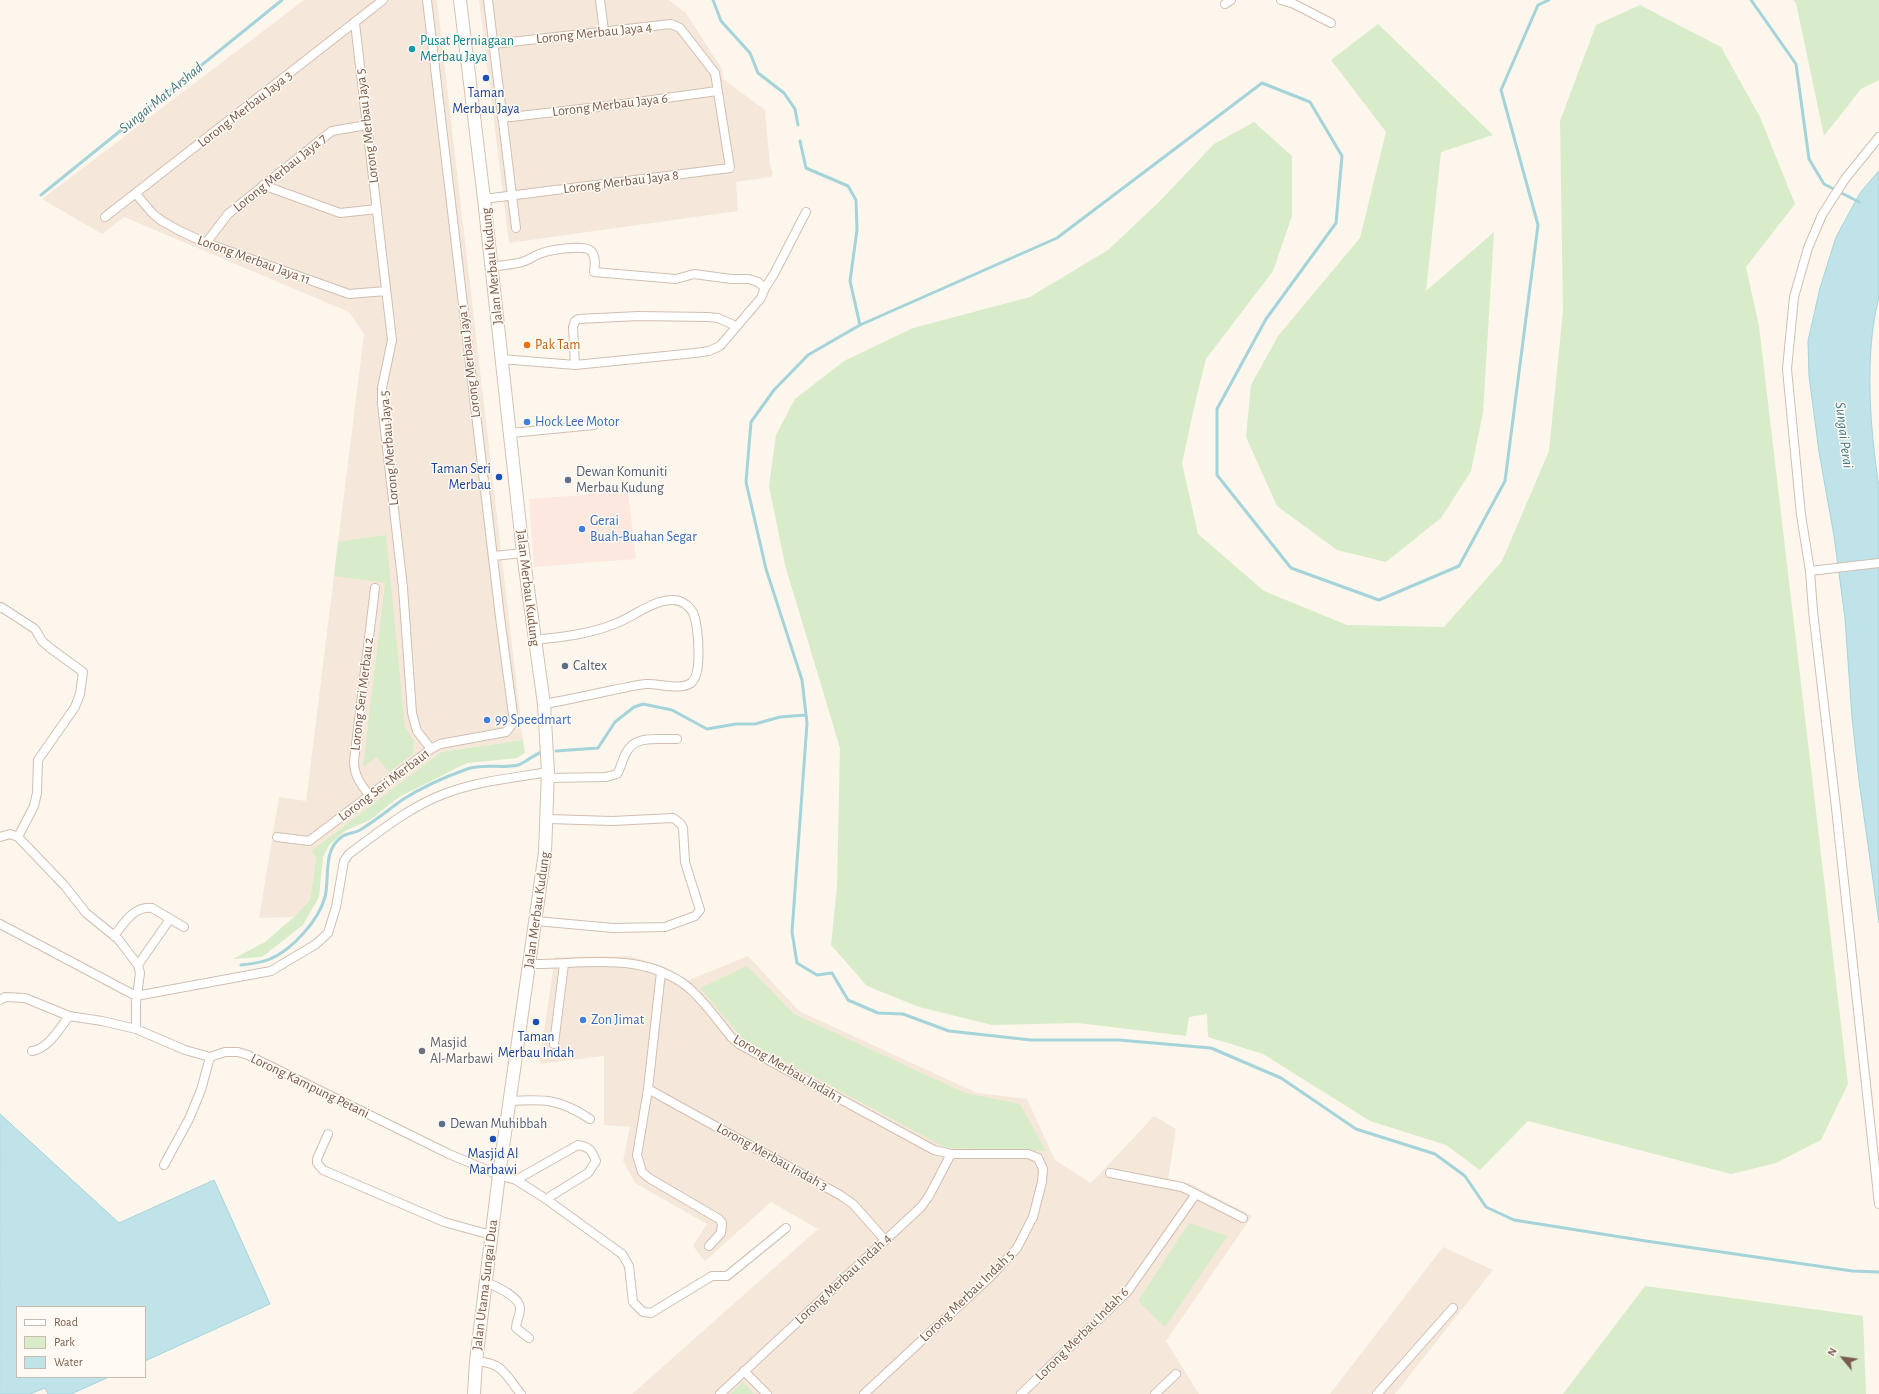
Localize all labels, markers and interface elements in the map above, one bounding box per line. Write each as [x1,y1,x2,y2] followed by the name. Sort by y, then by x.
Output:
[535,19,653,47] street label: Lorong Merbau Jaya 4
[420,33,514,66] place label: Pusat Perniagaan Merbau Jaya
[407,44,417,54] marker: Pusat Perniagaan Merbau Jaya
[116,59,206,137] water label: Sungai Mat Arshad
[194,67,296,151] street label: Lorong Merbau Jaya 3
[352,68,382,184] street label: Lorong Merbau Jaya 5
[481,73,491,83] marker: Taman Merbau Jaya
[452,85,520,118] place label: Taman Merbau Jaya
[551,90,669,120] street label: Lorong Merbau Jaya 6
[230,130,330,216] street label: Lorong Merbau Jaya 7
[562,167,680,197] street label: Lorong Merbau Jaya 8
[478,207,506,325] street label: Jalan Merbau Kudung
[195,232,313,288] street label: Lorong Merbau Jaya 11
[454,303,484,419] street label: Lorong Merbau Jaya 1
[535,337,581,353] place label: Pak Tam
[522,340,532,350] marker: Pak Tam
[376,390,402,506] street label: Lorong Merbau Jaya 5
[1831,401,1857,469] water label: Sungai Perai
[535,414,619,430] place label: Hock Lee Motor
[522,417,532,427] marker: Hock Lee Motor
[431,461,491,494] place label: Taman Seri Merbau
[576,464,667,496] place label: Dewan Komuniti Merbau Kudung
[494,472,504,482] marker: Taman Seri Merbau
[563,475,573,485] marker: Dewan Komuniti Merbau Kudung
[590,513,697,546] place label: Gerai Buah-Buahan Segar
[577,524,587,534] marker: Gerai Buah-Buahan Segar
[512,529,544,647] street label: Jalan Merbau Kudung
[347,636,377,752] street label: Lorong Seri Merbau 2
[573,658,607,674] place label: Caltex
[560,661,570,671] marker: Caltex
[495,712,571,728] place label: 99 Speedmart
[482,715,492,725] marker: 99 Speedmart
[335,745,433,825] street label: Lorong Seri Merbau1
[521,851,553,969] street label: Jalan Merbau Kudung
[591,1012,644,1028] place label: Zon Jimat
[578,1015,588,1025] marker: Zon Jimat
[531,1017,541,1027] marker: Taman Merbau Indah
[498,1029,574,1062] place label: Taman Merbau Indah
[730,1031,846,1107] street label: Lorong Merbau Indah 1
[430,1035,494,1068] place label: Masjid Al-Marbawi
[417,1046,427,1056] marker: Masjid Al-Marbawi
[248,1050,372,1122] street label: Lorong Kampung Petani
[450,1116,547,1132] place label: Dewan Muhibbah
[437,1119,447,1129] marker: Dewan Muhibbah
[713,1119,831,1195] street label: Lorong Merbau Indah 3
[488,1134,498,1144] marker: Masjid Al Marbawi
[468,1146,518,1178] place label: Masjid Al Marbawi
[469,1219,501,1351] street label: Jalan Utama Sungai Dua
[791,1230,895,1328] street label: Lorong Merbau Indah 4
[916,1247,1018,1345] street label: Lorong Merbau Indah 5
[1032,1284,1132,1384] street label: Lorong Merbau Indah 6
[16,1306,146,1378] legend
[54,1316,78,1328] text: Road
[54,1336,75,1348] text: Park
[1823,1338,1863,1378] north arrow
[1825,1346,1839,1358] text: N
[54,1356,83,1368] text: Water

